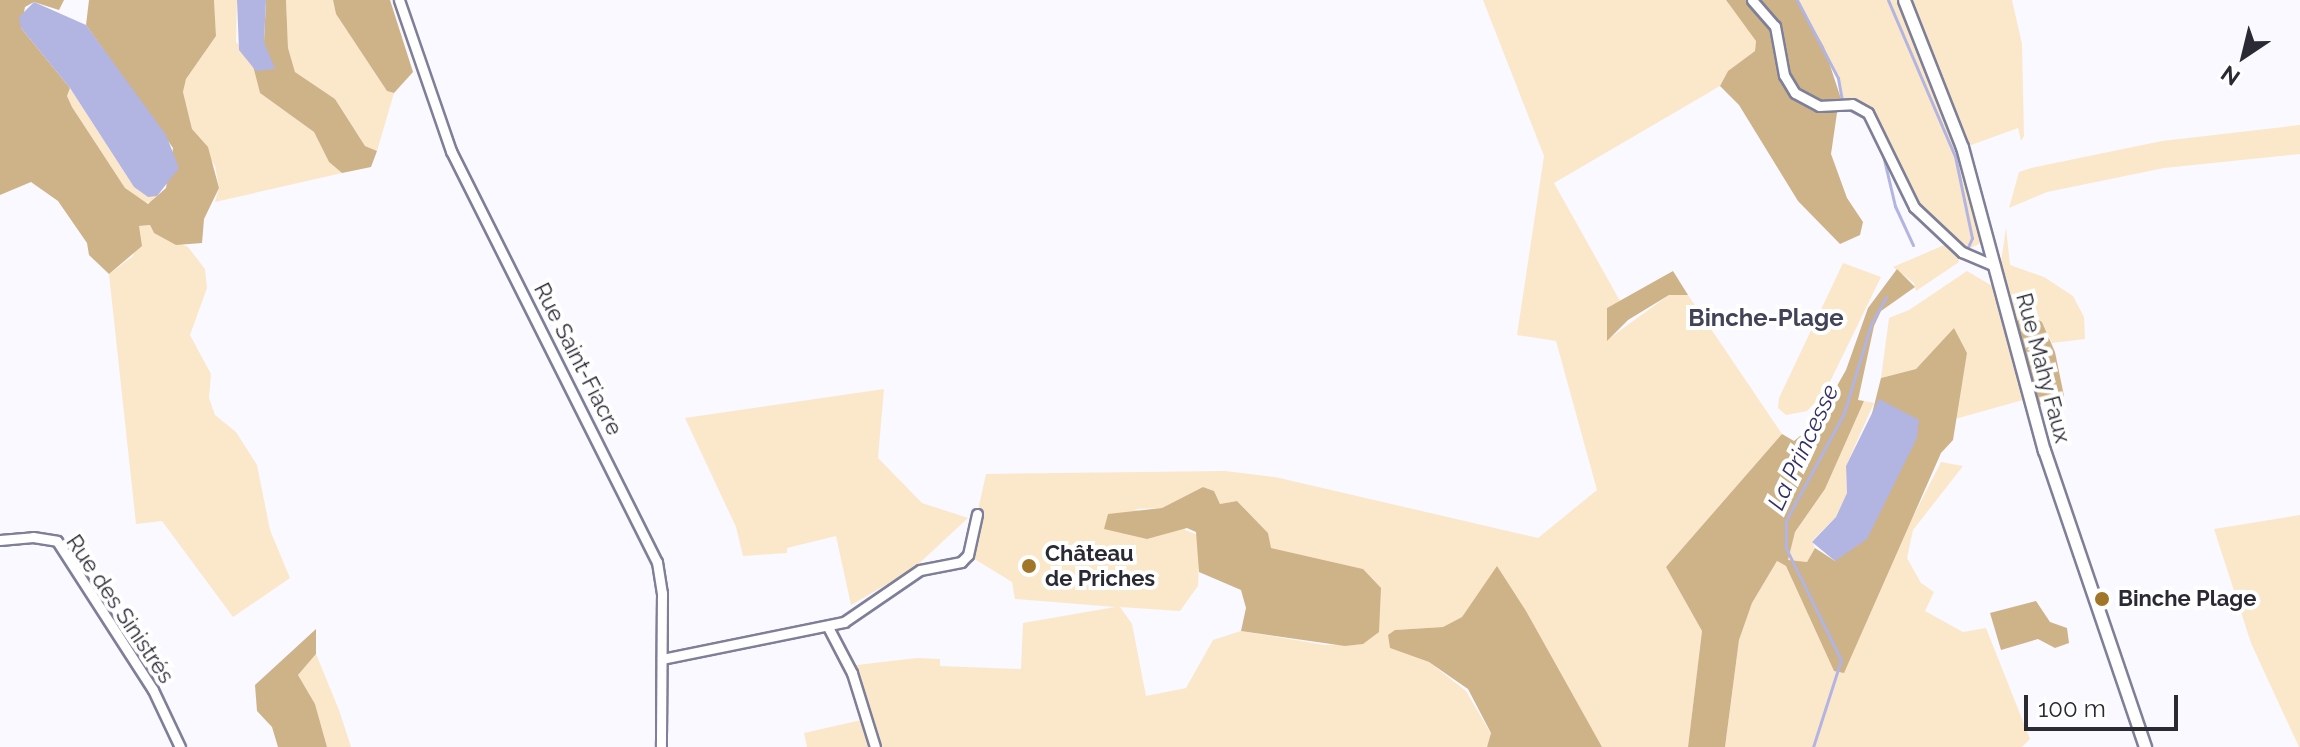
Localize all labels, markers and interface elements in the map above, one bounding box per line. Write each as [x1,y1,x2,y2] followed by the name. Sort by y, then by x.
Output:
[2204,16,2284,96] north arrow
[2216,60,2245,91] text: N
[528,278,628,440] street label: Rue Saint-Fiacre
[2010,290,2076,446] street label: Rue Mahy Faux
[1688,304,1844,332] district label: Binche-Plage
[1761,380,1845,514] water label: La Princesse
[61,530,179,688] street label: Rue des Sinistrés
[1045,540,1155,592] place label: Château de Priches
[1020,557,1038,575] marker: Château de Priches
[2118,586,2256,612] place label: Binche Plage
[2093,590,2111,608] marker: Binche Plage
[2028,679,2182,729] scale bar
[2038,694,2106,723] text: 100 m

